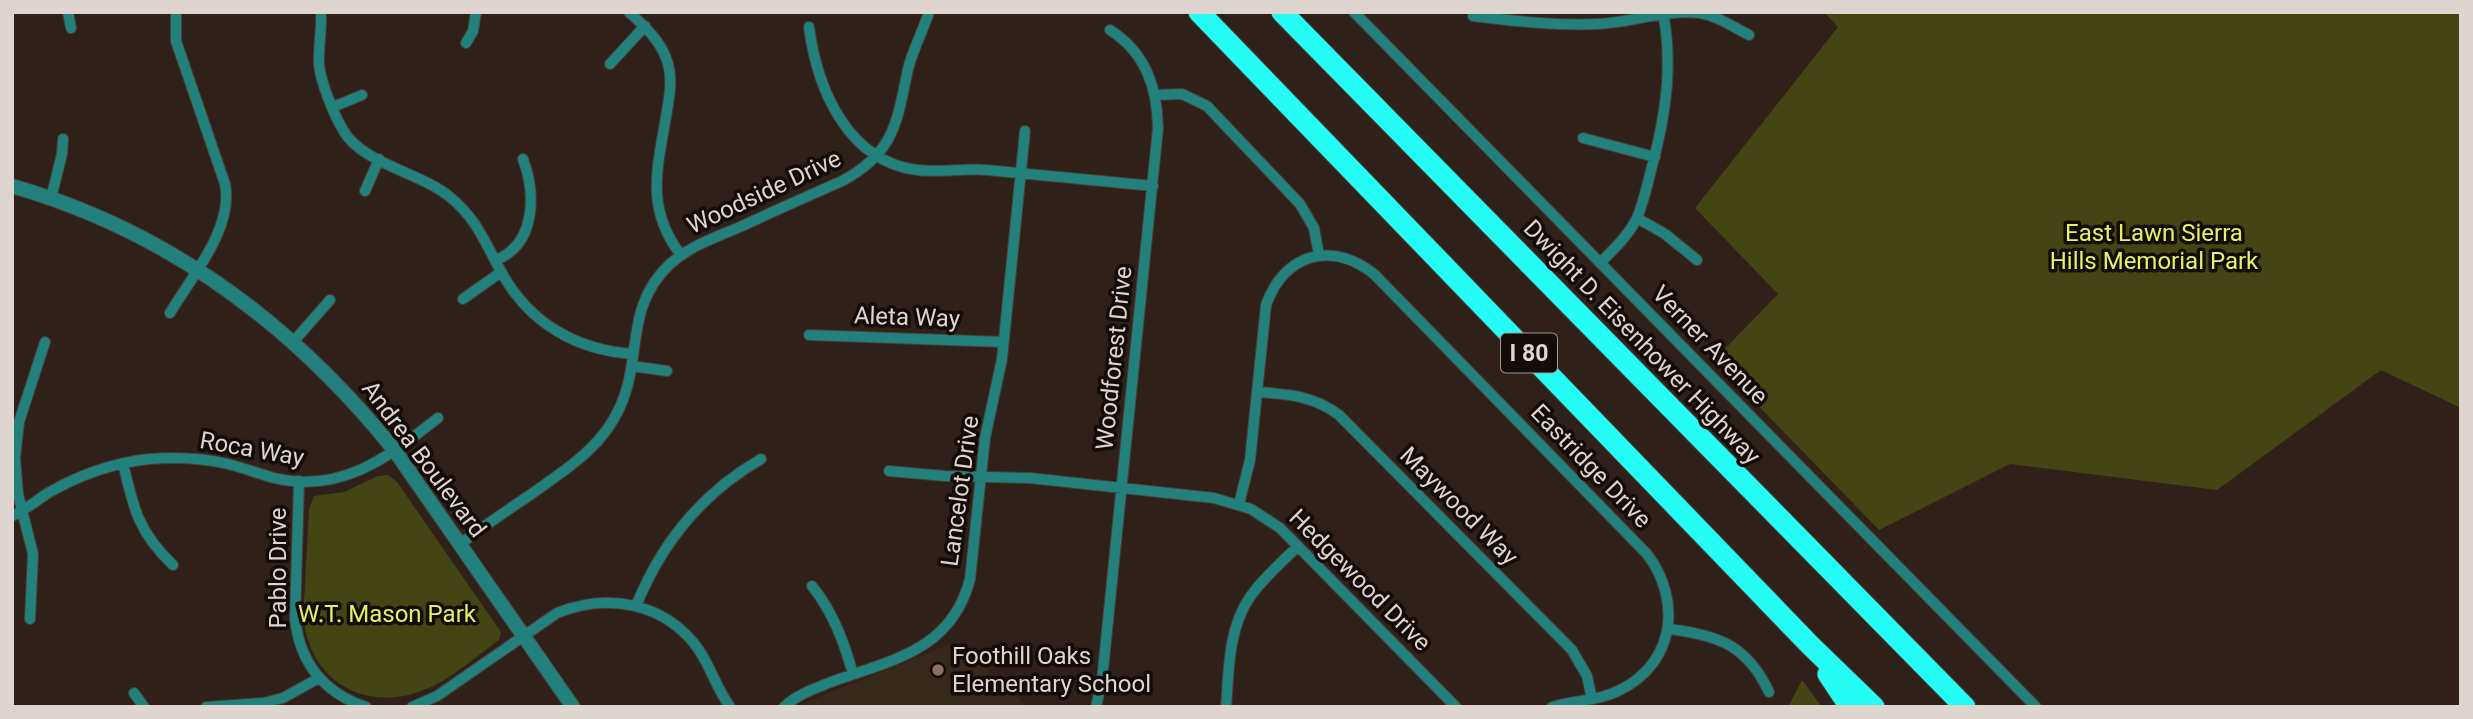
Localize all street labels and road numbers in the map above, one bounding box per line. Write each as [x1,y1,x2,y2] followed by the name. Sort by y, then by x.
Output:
[683,144,845,240] street label: Woodside Drive
[1518,214,1767,470] street label: Dwight D. Eisenhower Highway
[1090,265,1138,451] street label: Woodforest Drive
[1646,280,1774,410] street label: Verner Avenue
[853,301,961,333] street label: Aleta Way
[1501,334,1557,372] road number: I 80
[356,375,492,543] street label: Andrea Boulevard
[1525,399,1657,533] street label: Eastridge Drive
[936,414,984,568] street label: Lancelot Drive
[198,426,307,472] street label: Roca Way
[1394,441,1524,571] street label: Maywood Way
[1283,503,1437,657] street label: Hedgewood Drive
[264,508,292,628] street label: Pablo Drive

